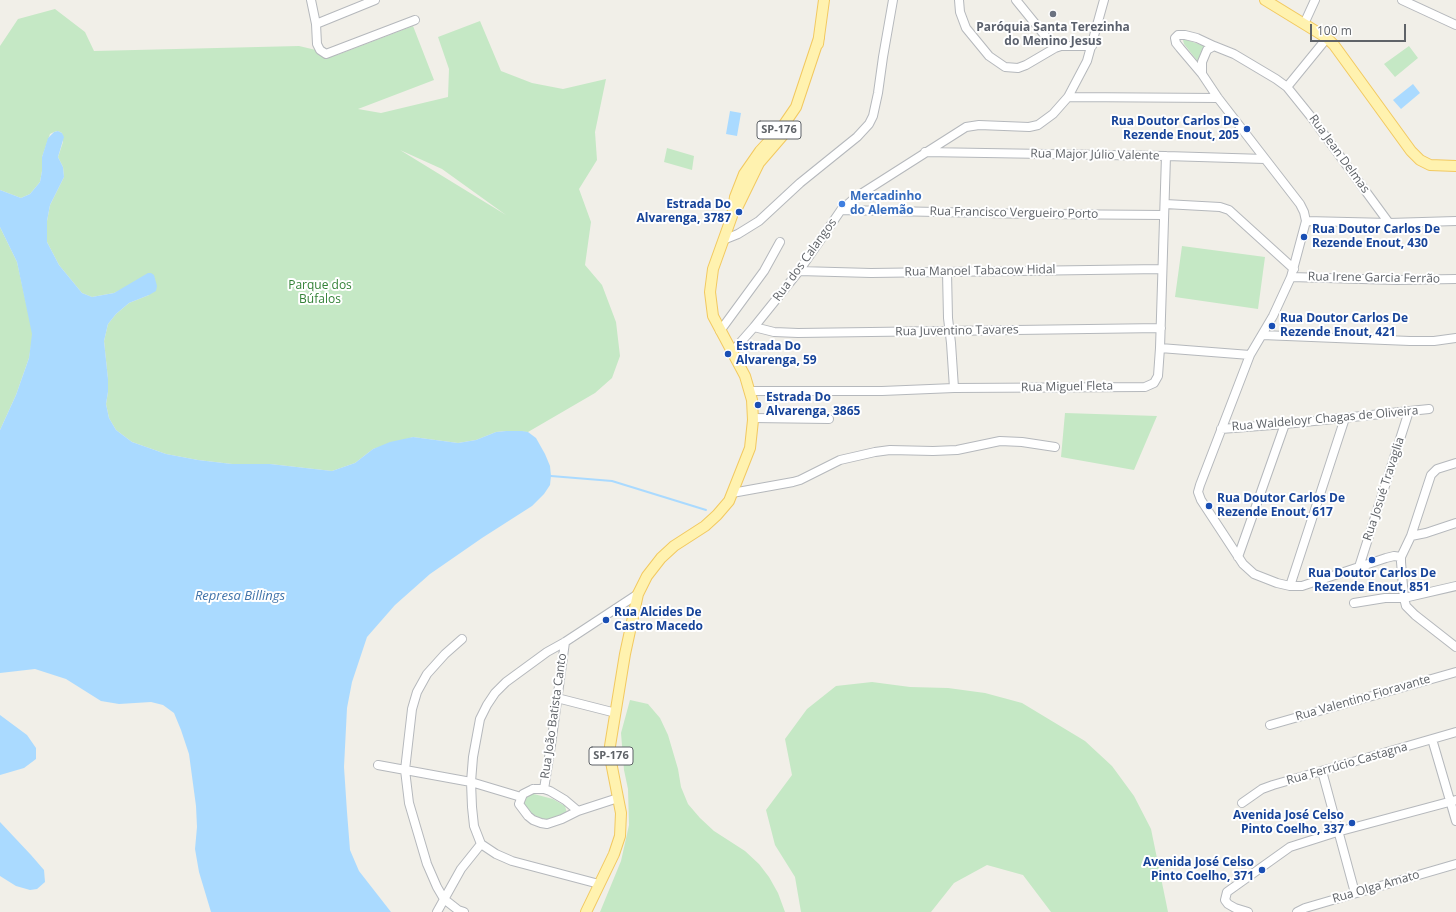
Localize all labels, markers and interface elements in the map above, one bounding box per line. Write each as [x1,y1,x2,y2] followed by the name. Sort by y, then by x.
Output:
[1048,9,1058,19] marker: Paróquia Santa Terezinha do Menino Jesus
[1312,16,1408,42] scale bar
[976,21,1130,49] place label: Paróquia Santa Terezinha do Menino Jesus
[1317,22,1352,39] text: 100 m
[1306,112,1372,196] street label: Rua Jean Delmas
[1111,115,1239,143] place label: Rua Doutor Carlos De Rezende Enout, 205
[757,121,801,139] road number: SP-176
[1242,124,1252,134] marker: Rua Doutor Carlos De Rezende Enout, 205
[1030,147,1160,163] street label: Rua Major Júlio Valente
[850,190,922,218] place label: Mercadinho do Alemão
[637,198,731,226] place label: Estrada Do Alvarenga, 3787
[837,199,847,209] marker: Mercadinho do Alemão
[930,204,1098,222] street label: Rua Francisco Vergueiro Porto
[734,207,744,217] marker: Estrada Do Alvarenga, 3787
[770,216,840,304] street label: Rua dos Calangos
[1312,223,1440,251] place label: Rua Doutor Carlos De Rezende Enout, 430
[1299,232,1309,242] marker: Rua Doutor Carlos De Rezende Enout, 430
[904,262,1056,280] street label: Rua Manoel Tabacow Hidal
[1308,270,1440,286] street label: Rua Irene Garcia Ferrão
[288,279,352,307] park label: Parque dos Búfalos
[1280,312,1408,340] place label: Rua Doutor Carlos De Rezende Enout, 421
[1267,321,1277,331] marker: Rua Doutor Carlos De Rezende Enout, 421
[895,323,1019,339] street label: Rua Juventino Tavares
[736,340,817,368] place label: Estrada Do Alvarenga, 59
[723,349,733,359] marker: Estrada Do Alvarenga, 59
[1021,379,1113,395] street label: Rua Miguel Fleta
[766,391,860,419] place label: Estrada Do Alvarenga, 3865
[753,400,763,410] marker: Estrada Do Alvarenga, 3865
[1231,404,1419,434] street label: Rua Waldeloyr Chagas de Oliveira
[1360,435,1408,543] street label: Rua Josué Travaglia
[1217,492,1345,520] place label: Rua Doutor Carlos De Rezende Enout, 617
[1204,501,1214,511] marker: Rua Doutor Carlos De Rezende Enout, 617
[1367,555,1377,565] marker: Rua Doutor Carlos De Rezende Enout, 851
[1308,567,1436,595] place label: Rua Doutor Carlos De Rezende Enout, 851
[195,588,285,604] water label: Represa Billings
[614,606,703,634] place label: Rua Alcides De Castro Macedo
[601,615,611,625] marker: Rua Alcides De Castro Macedo
[538,652,570,780] street label: Rua João Batista Canto
[1294,672,1432,724] street label: Rua Valentino Fioravante
[1285,740,1409,788] street label: Rua Ferrúcio Castagna
[589,747,633,765] road number: SP-176
[1233,809,1344,837] place label: Avenida José Celso Pinto Coelho, 337
[1347,818,1357,828] marker: Avenida José Celso Pinto Coelho, 337
[1143,856,1254,884] place label: Avenida José Celso Pinto Coelho, 371
[1257,865,1267,875] marker: Avenida José Celso Pinto Coelho, 371
[1331,868,1421,906] street label: Rua Olga Amato

